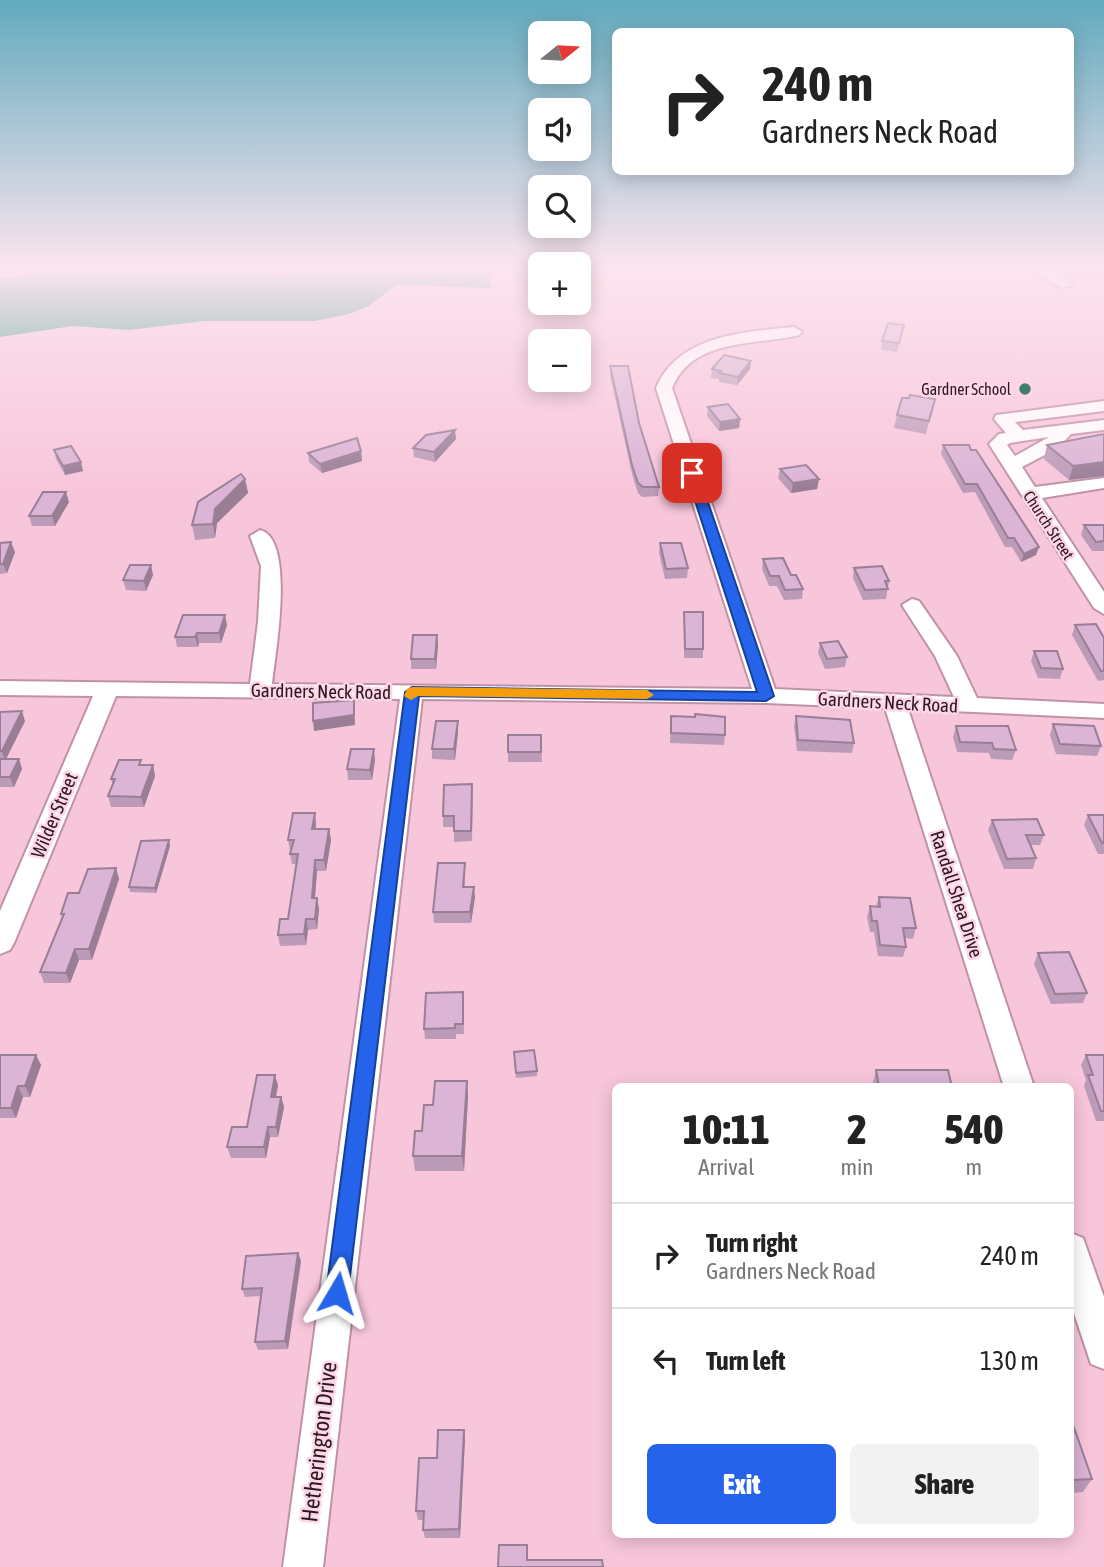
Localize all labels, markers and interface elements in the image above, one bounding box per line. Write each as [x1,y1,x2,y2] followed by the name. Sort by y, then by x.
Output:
[528,21,592,84] north arrow
[528,21,591,392] map controls
[762,55,873,111] text: 240 m
[647,56,738,147] icon: right
[528,98,591,161] button: sound
[762,113,998,150] text: Gardners Neck Road
[528,175,591,238] button: search
[528,252,591,315] button: +
[528,329,591,392] button: −
[921,380,1012,398] place label: Gardner School
[1017,381,1033,397] marker: Gardner School
[662,443,722,503] pin
[673,454,711,492] icon: arrive
[1020,487,1078,563] street label: Church Street
[251,679,391,703] street label: Gardners Neck Road
[817,687,959,717] street label: Gardners Neck Road
[26,769,82,861] street label: Wilder Street
[926,828,988,960] street label: Randall Shea Drive
[683,1105,770,1153] text: 10:11
[847,1105,867,1153] text: 2
[944,1105,1003,1153] text: 540
[698,1154,754,1180] text: Arrival
[841,1154,874,1180] text: min
[965,1154,982,1180] text: m
[706,1228,797,1258] text: Turn right
[647,1237,685,1275] icon: right
[980,1241,1039,1271] text: 240 m
[300,1256,374,1330] position arrow
[706,1258,876,1284] text: Gardners Neck Road
[647,1342,685,1380] icon: left
[706,1346,786,1376] text: Turn left
[980,1346,1039,1376] text: 130 m
[296,1360,342,1524] street label: Hetherington Drive
[647,1444,836,1524] button: Exit
[850,1444,1039,1524] button: Share

